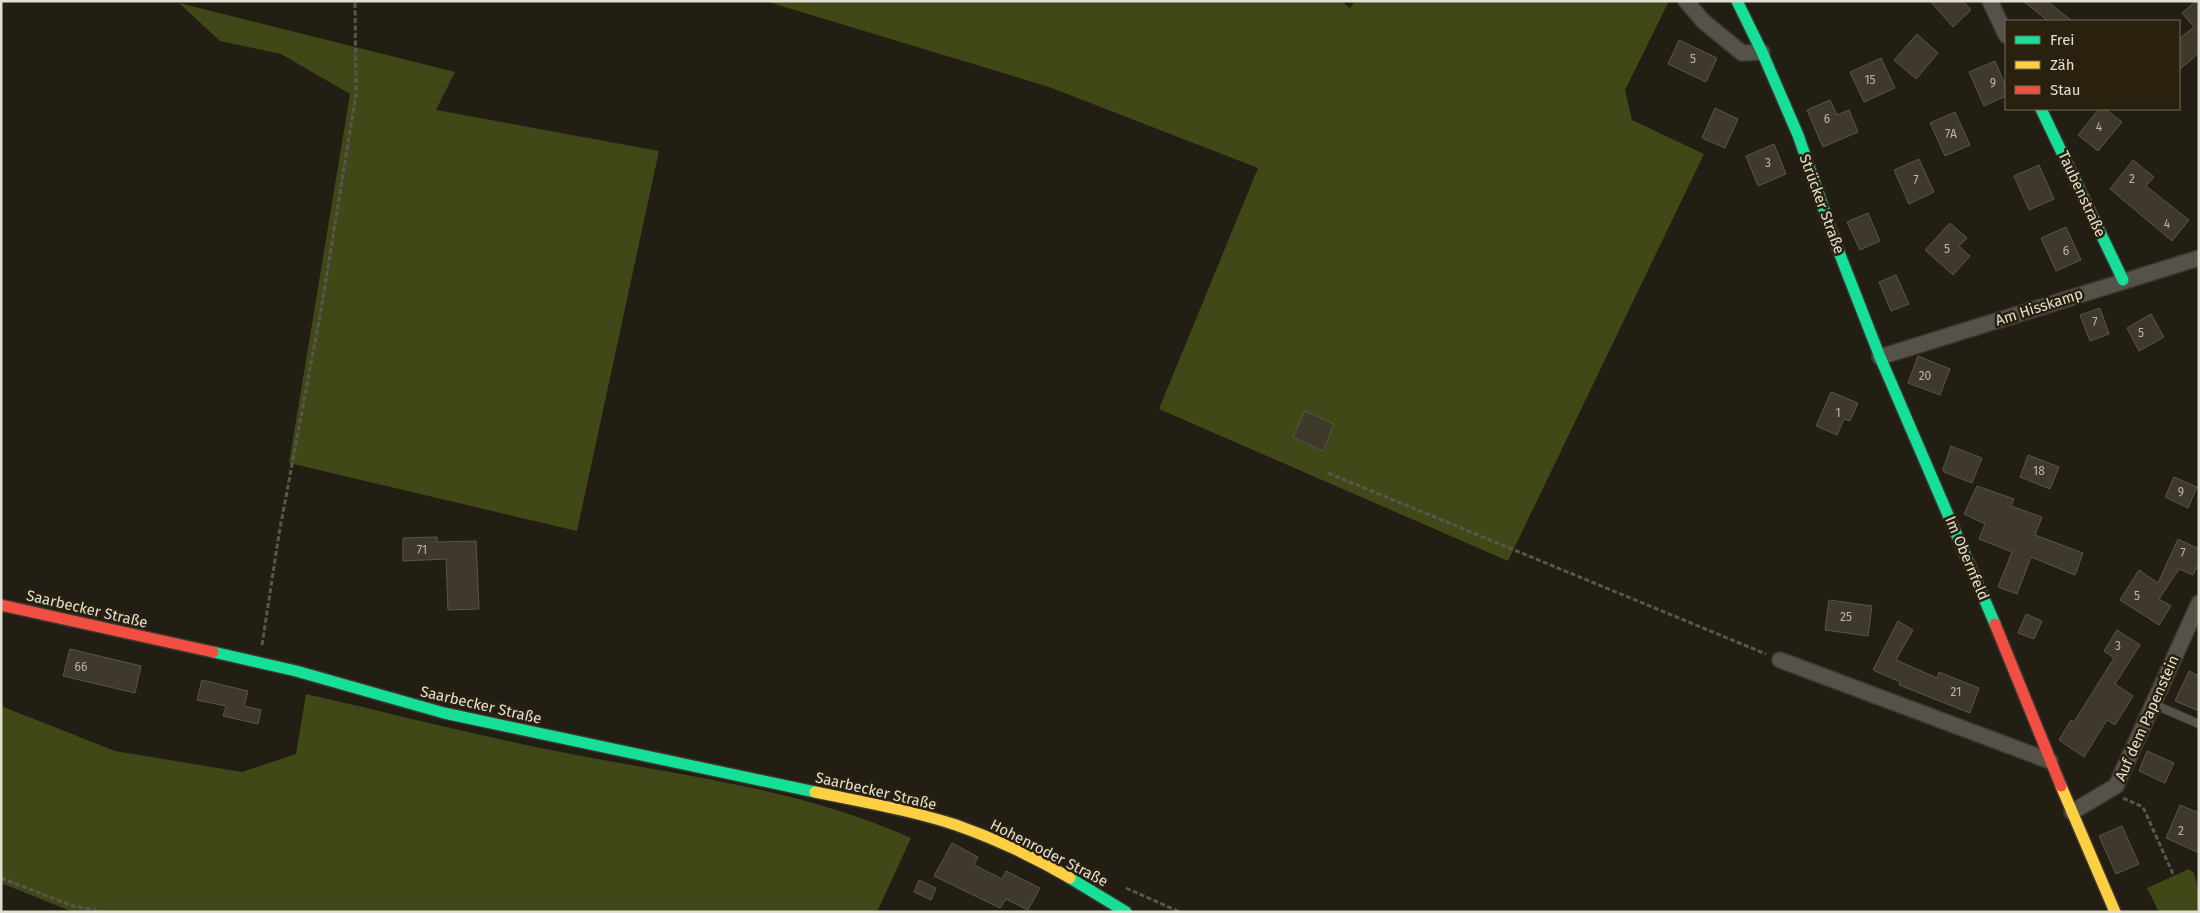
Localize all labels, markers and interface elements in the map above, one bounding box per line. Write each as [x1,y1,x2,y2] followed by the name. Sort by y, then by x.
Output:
[2005,20,2180,110] legend
[2050,31,2075,49] text: Frei
[1690,52,1696,66] house number: 5
[2050,56,2075,74] text: Zäh
[1864,73,1876,87] house number: 15
[1990,76,1996,90] house number: 9
[2050,81,2080,99] text: Stau
[1824,112,1830,126] house number: 6
[2096,120,2103,134] house number: 4
[1945,127,1957,141] house number: 7A
[2054,148,2110,240] street label: Taubenstraße
[1796,152,1848,256] street label: Strücker Straße
[1765,156,1771,170] house number: 3
[2129,172,2135,186] house number: 2
[1913,173,1919,187] house number: 7
[2164,217,2171,231] house number: 4
[1944,242,1950,256] house number: 5
[2063,244,2069,258] house number: 6
[1993,284,2085,330] street label: Am Hisskamp
[2092,315,2098,329] house number: 7
[2138,326,2144,340] house number: 5
[1919,369,1932,383] house number: 20
[1835,406,1841,420] house number: 1
[2033,464,2045,478] house number: 18
[2178,485,2184,499] house number: 9
[1941,513,1993,603] street label: Im Obernfeld
[417,543,427,557] house number: 71
[2180,546,2186,560] house number: 7
[25,586,149,632] street label: Saarbecker Straße
[2134,589,2140,603] house number: 5
[1840,610,1852,624] house number: 25
[2115,639,2121,653] house number: 3
[2111,652,2183,784] street label: Auf dem Papenstein
[75,660,87,674] house number: 66
[419,682,543,728] street label: Saarbecker Straße
[1951,685,1961,699] house number: 21
[814,768,938,814] street label: Saarbecker Straße
[987,816,1111,890] street label: Hohenroder Straße
[2178,824,2184,838] house number: 2

